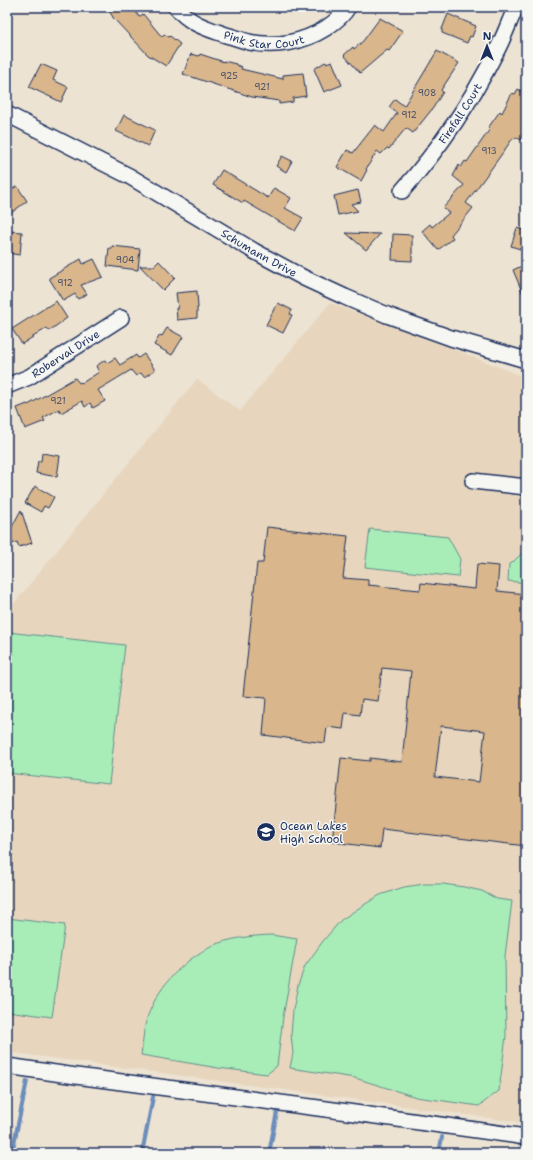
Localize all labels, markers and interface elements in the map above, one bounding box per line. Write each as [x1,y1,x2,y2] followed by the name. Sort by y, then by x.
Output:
[467,26,507,66] north arrow
[222,27,306,52] street label: Pink Star Court
[483,29,492,44] text: N
[220,70,238,82] house number: 925
[435,80,485,147] street label: Firefall Court
[254,81,270,93] house number: 921
[418,87,436,99] house number: 908
[401,109,417,121] house number: 912
[481,145,497,157] house number: 913
[218,226,300,280] street label: Schumann Drive
[116,254,134,266] house number: 904
[57,277,73,289] house number: 912
[28,326,102,381] street label: Roberval Drive
[50,395,66,407] house number: 921
[280,819,347,847] place label: Ocean Lakes High School
[255,821,277,843] school or university icon: Ocean Lakes High School

